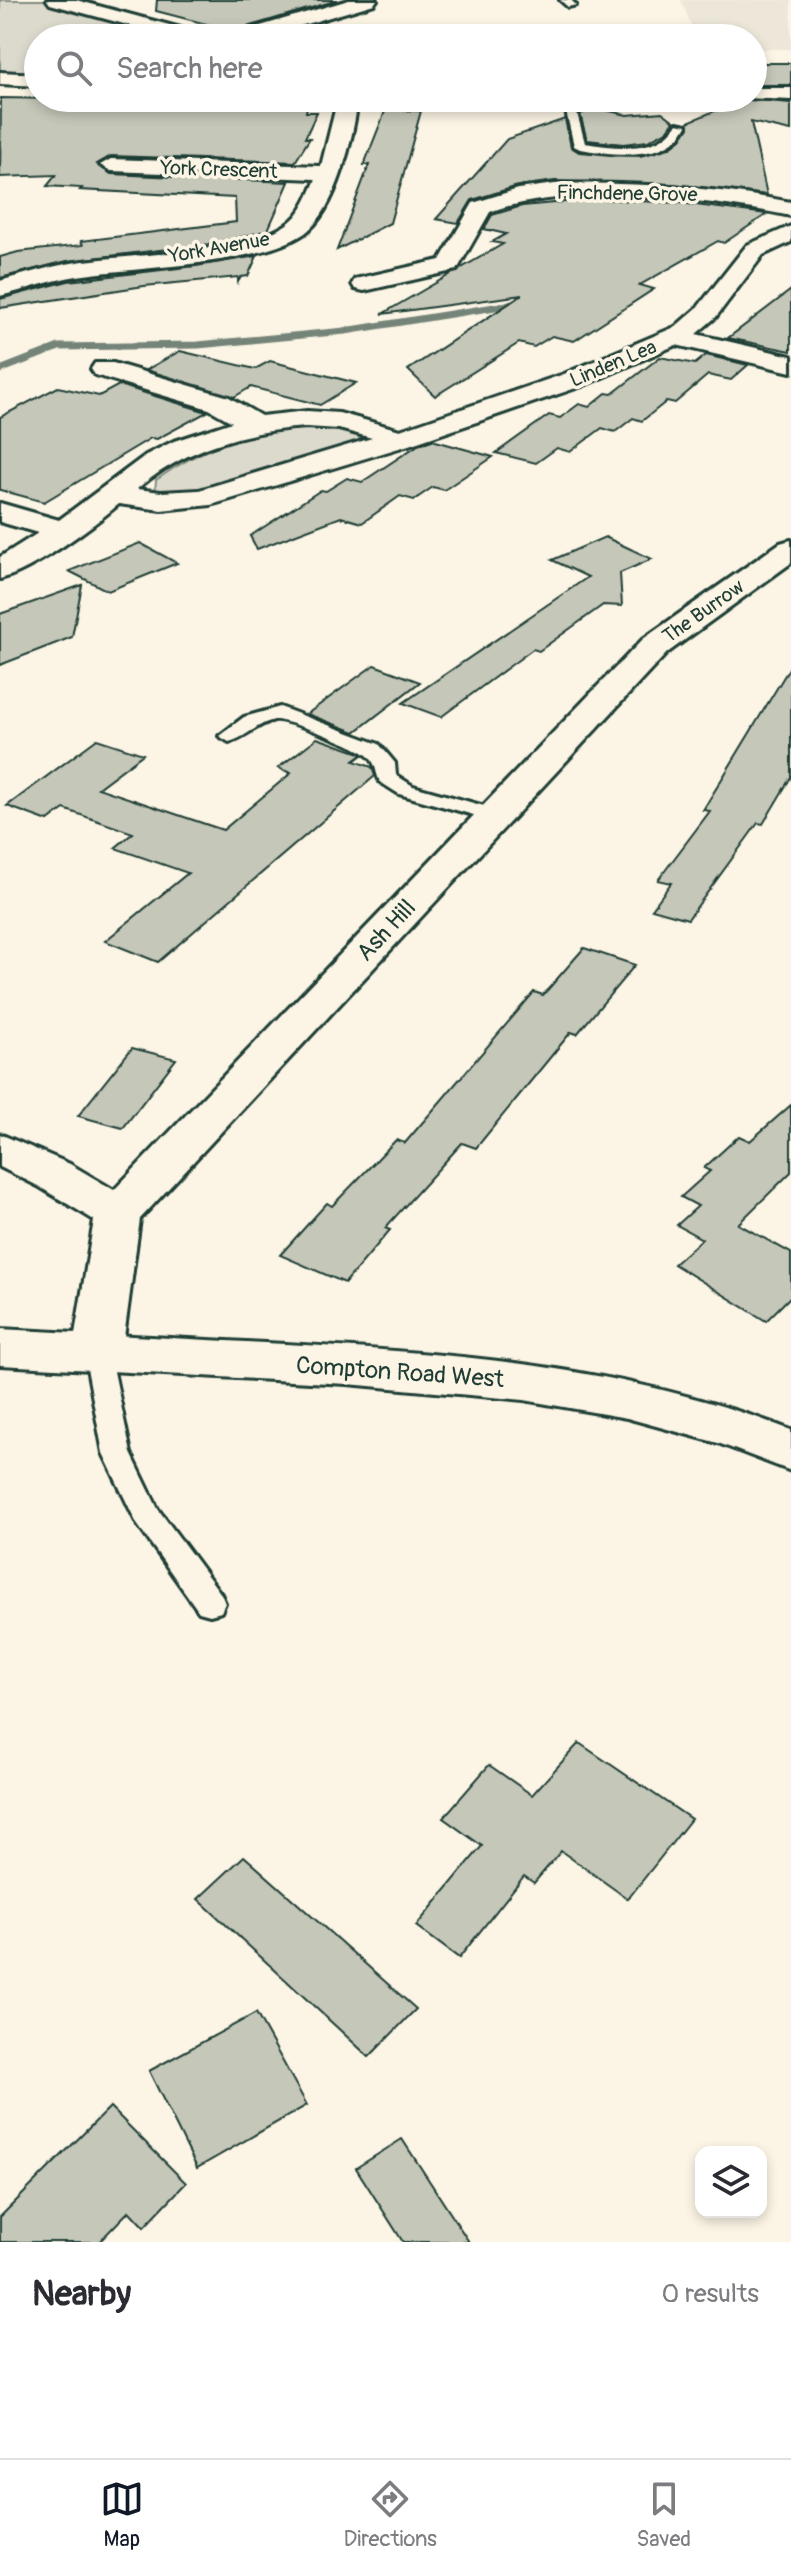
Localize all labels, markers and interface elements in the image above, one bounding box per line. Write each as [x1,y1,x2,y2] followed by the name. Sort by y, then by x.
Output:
[24,24,767,112] search box
[52,46,96,90] icon: search
[116,50,263,87] text: Search here
[159,155,279,184] street label: York Crescent
[556,180,698,207] street label: Finchdene Grove
[166,226,272,269] street label: York Avenue
[566,334,660,393] street label: Linden Lea
[658,574,749,649] street label: The Burrow
[351,894,422,967] street label: Ash Hill
[295,1351,505,1394] street label: Compton Road West
[695,2146,767,2218] map controls
[695,2146,767,2218] button: layers
[32,2273,131,2316] text: Nearby
[662,2278,759,2310] text: 0 results
[100,2477,144,2553] tab: Map
[344,2477,437,2553] tab: Directions
[637,2477,691,2553] tab: Saved

